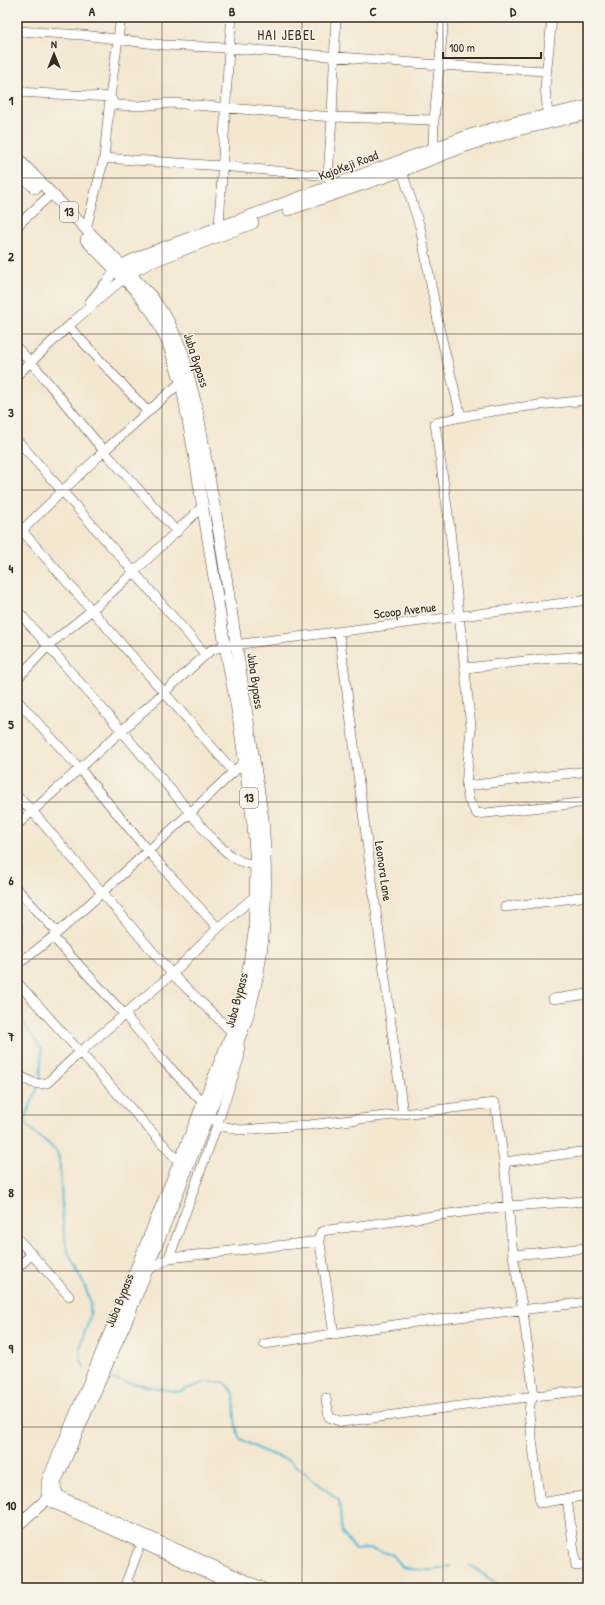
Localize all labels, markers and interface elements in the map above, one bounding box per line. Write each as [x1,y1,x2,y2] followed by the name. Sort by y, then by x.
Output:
[89,2,96,20] text: A
[229,2,236,20] text: B
[369,2,377,20] text: C
[510,2,517,20] text: D
[258,25,316,44] district label: HAI JEBEL
[34,34,74,74] north arrow
[443,34,541,60] scale bar
[51,37,57,51] text: N
[449,39,475,56] text: 100 m
[9,91,14,109] text: 1
[316,145,380,185] street label: KajoKeji Road
[60,202,78,222] road number: 13
[8,247,15,265] text: 2
[180,330,214,390] street label: Juba Bypass
[8,403,14,421] text: 3
[9,559,14,577] text: 4
[373,597,437,623] street label: Scoop Avenue
[243,652,269,710] street label: Juba Bypass
[8,715,14,733] text: 5
[240,788,258,808] road number: 13
[371,840,397,902] street label: Leonora Lane
[8,871,14,889] text: 6
[220,971,252,1029] street label: Juba Bypass
[7,1027,15,1045] text: 7
[8,1183,14,1201] text: 8
[100,1271,138,1329] street label: Juba Bypass
[9,1339,14,1357] text: 9
[6,1496,16,1514] text: 10

